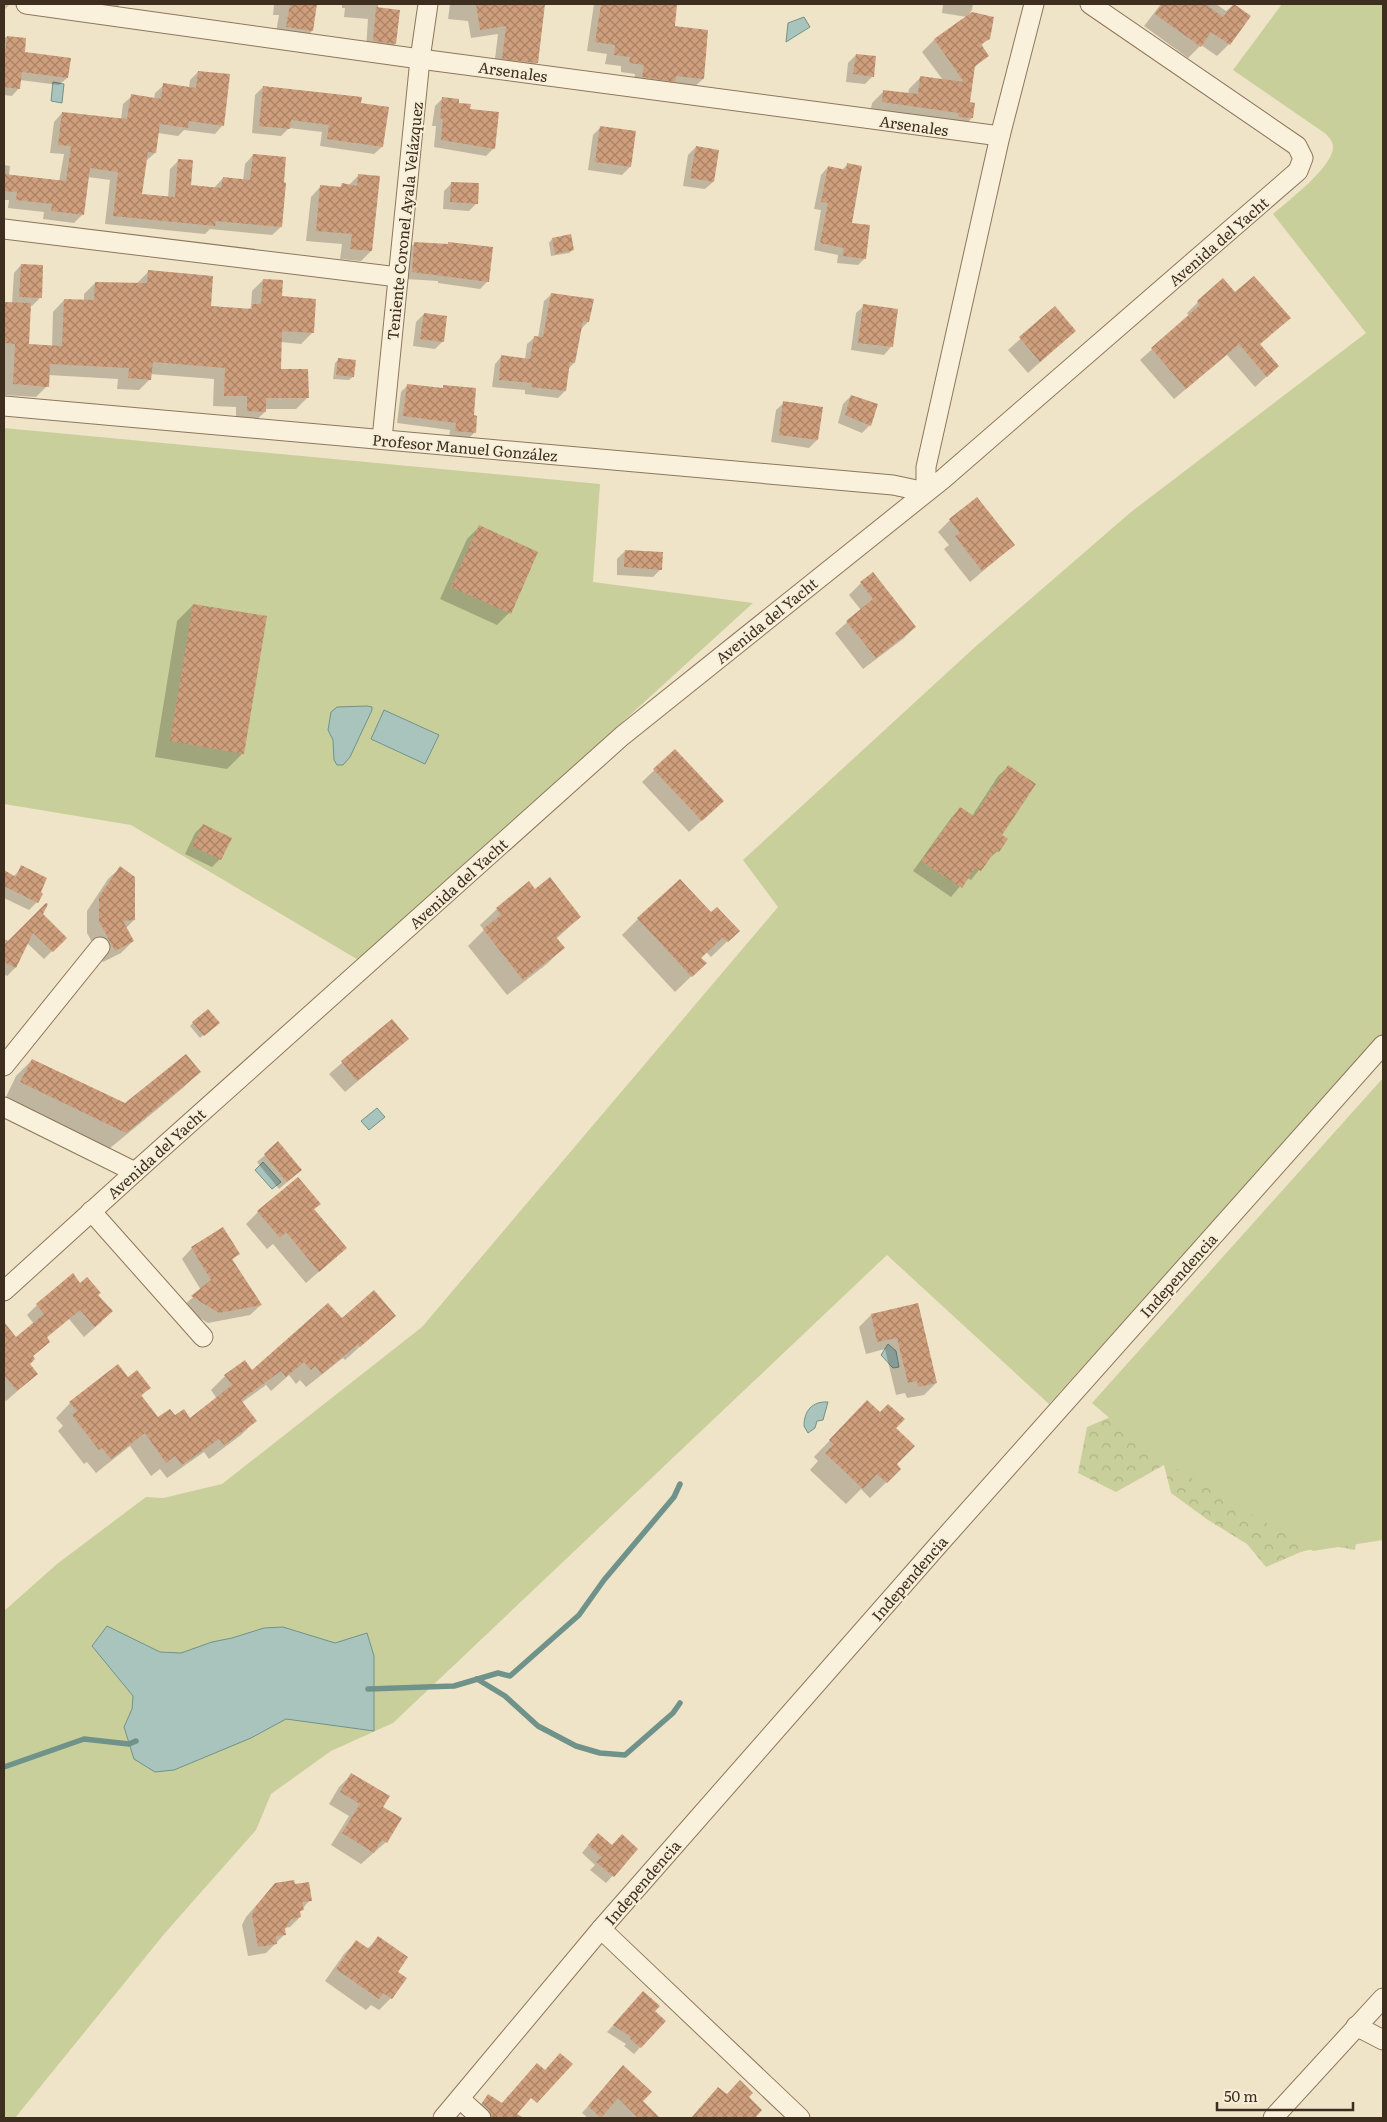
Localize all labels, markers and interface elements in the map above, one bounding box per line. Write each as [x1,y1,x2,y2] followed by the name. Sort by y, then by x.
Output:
[477,55,549,87] street label: Arsenales
[380,101,428,341] street label: Teniente Coronel Ayala Velázquez
[878,109,950,141] street label: Arsenales
[1163,191,1273,291] street label: Avenida del Yacht
[371,427,559,467] street label: Profesor Manuel González
[710,571,822,669] street label: Avenida del Yacht
[404,832,512,934] street label: Avenida del Yacht
[102,1102,210,1204] street label: Avenida del Yacht
[1134,1227,1223,1322] street label: Independencia
[865,1530,953,1626] street label: Independencia
[598,1834,686,1930] street label: Independencia
[1217,2080,1353,2112] scale bar
[1224,2084,1258,2107] text: 50 m

